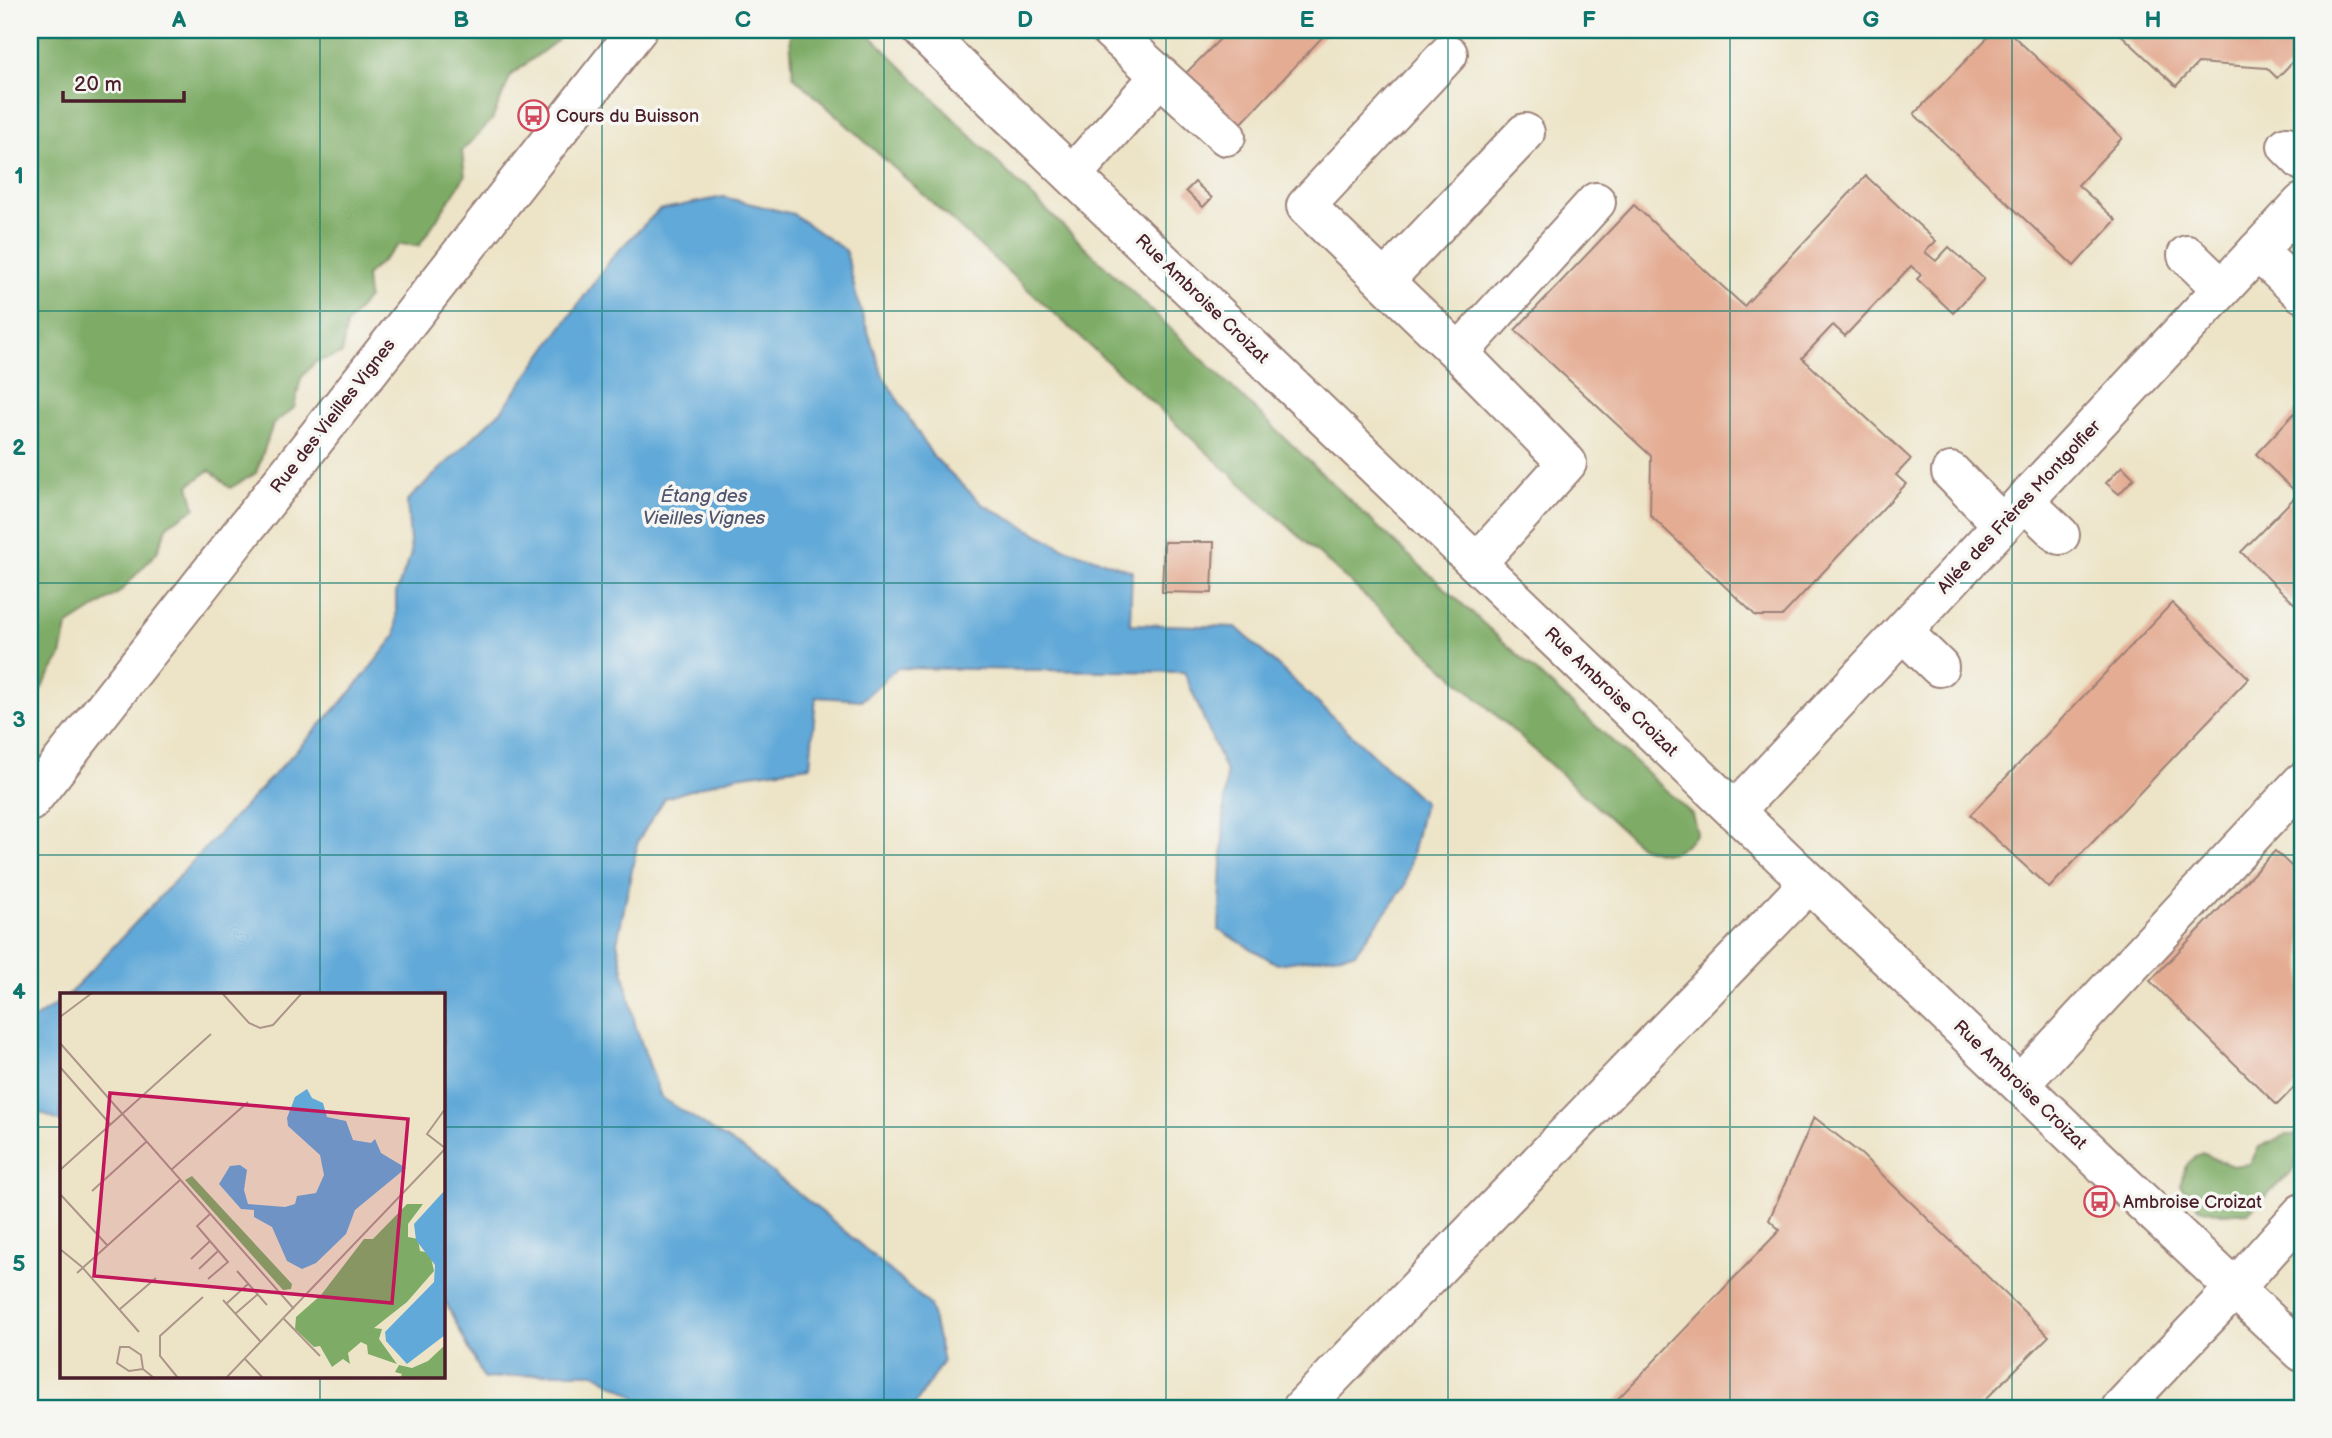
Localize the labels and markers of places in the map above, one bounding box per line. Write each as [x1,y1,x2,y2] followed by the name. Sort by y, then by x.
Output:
[516,99,550,133] bus stop icon: Cours du Buisson
[556,106,699,127] place label: Cours du Buisson
[2083,1185,2117,1219] bus stop icon: Ambroise Croizat
[2123,1192,2262,1213] place label: Ambroise Croizat

